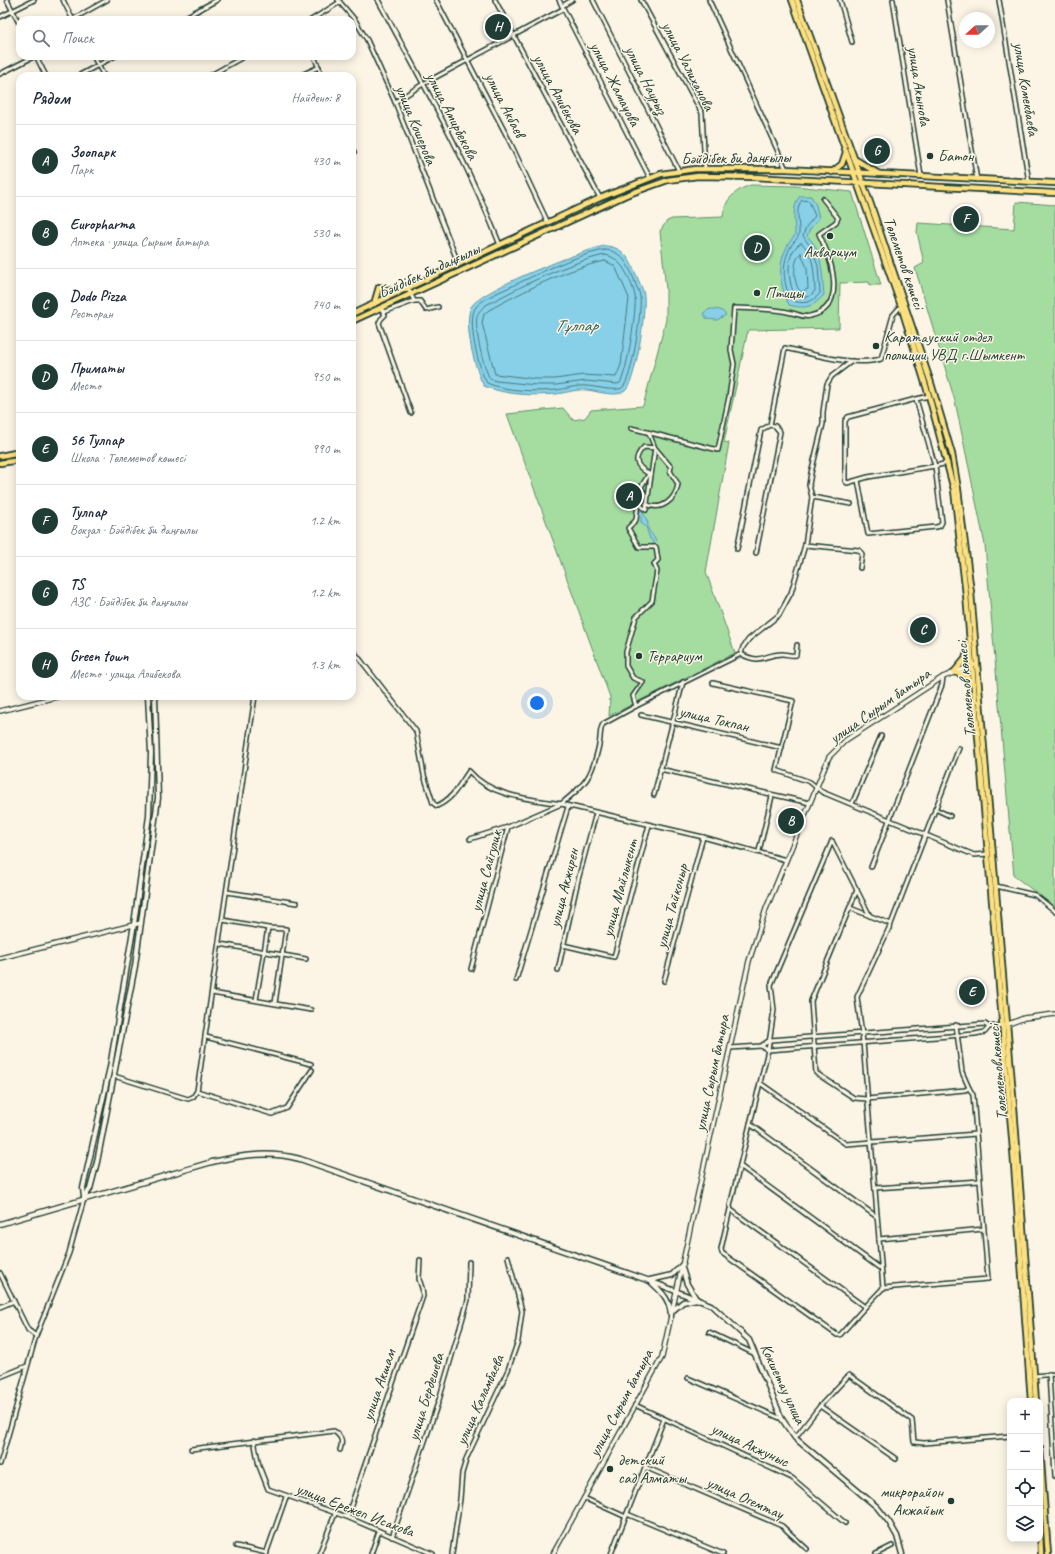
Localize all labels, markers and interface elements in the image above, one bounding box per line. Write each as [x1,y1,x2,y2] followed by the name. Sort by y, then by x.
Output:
[485,12,511,42] pin: H
[959,12,995,48] north arrow
[16,16,356,60] search box
[657,17,720,115] street label: улица Уалиханова
[30,27,52,49] icon: search
[62,29,94,48] text: Поиск
[585,38,645,131] street label: улица Жамауова
[1009,40,1043,139] street label: улица Комекбаева
[620,41,673,119] street label: улица Наурыз
[903,44,935,129] street label: улица Акынова
[528,50,588,138] street label: улица Алибекова
[421,68,483,164] street label: улица Амирбекова
[480,68,531,144] street label: улица Акбаев
[391,81,441,169] street label: улица Кошерова
[32,88,70,109] text: Рядом
[292,90,340,106] text: Найдено: 8
[864,136,890,166] pin: G
[70,143,115,162] text: Зоопарк
[938,146,975,166] place label: Батон
[681,147,792,169] street label: Бәйдібек би даңғылы
[925,151,935,161] marker: Батон
[42,153,48,169] text: A
[312,153,340,169] text: 430 m
[70,162,93,178] text: Парк
[953,204,979,234] pin: F
[879,214,930,314] street label: Төлеметов көшесі
[70,215,135,234] text: Europharma
[42,225,48,241] text: B
[312,225,340,241] text: 530 m
[825,231,835,241] marker: Аквариум
[744,233,770,263] pin: D
[70,234,209,250] text: Аптека · улица Сырым батыра
[375,238,484,303] street label: Бәйдібек би даңғылы
[804,242,857,262] place label: Аквариум
[765,283,805,303] place label: Птицы
[70,287,126,306] text: Dodo Pizza
[752,288,762,298] marker: Птицы
[42,297,48,313] text: C
[312,297,340,313] text: 740 m
[70,306,113,322] text: Ресторан
[555,315,600,336] water label: Тұлпар
[884,327,1026,365] place label: Каратауский отдел полиции УВД г.Шымкент
[871,341,881,351] marker: Каратауский отдел полиции УВД г.Шымкент
[70,359,124,378] text: Приматы
[41,369,49,385] text: D
[312,369,340,385] text: 950 m
[70,378,101,394] text: Место
[70,431,124,450] text: 56 Тулпар
[42,441,48,457] text: E
[312,441,340,457] text: 990 m
[70,450,185,466] text: Школа · Төлеметов көшесі
[616,481,642,511] pin: A
[70,503,107,522] text: Тулпар
[42,513,48,529] text: F
[310,513,340,529] text: 1.2 km
[70,522,197,538] text: Вокзал · Бәйдібек би даңғылы
[70,575,84,594] text: TS
[42,585,48,601] text: G
[310,585,340,601] text: 1.2 km
[70,594,187,610] text: АЗС · Бәйдібек би даңғылы
[910,615,936,645] pin: C
[952,638,980,738] street label: Төлеметов көшесі
[647,646,702,666] place label: Террариум
[70,647,128,666] text: Green town
[634,651,644,661] marker: Террариум
[41,657,49,673] text: H
[310,657,340,673] text: 1.3 km
[825,663,935,749] street label: улица Сырым батыра
[70,666,180,682] text: Место · улица Алибекова
[527,693,547,713] your location
[676,701,752,737] street label: улица Токпан
[778,806,804,836] pin: B
[465,827,507,915] street label: улица Сайгулик
[597,836,643,940] street label: улица Майлыкент
[544,845,584,931] street label: улица Акжирен
[651,861,693,951] street label: улица Тайконыр
[959,977,985,1007] pin: E
[690,1012,734,1134] street label: улица Сырым батыра
[984,1021,1012,1121] street label: Төлеметов көшесі
[756,1340,811,1428] street label: Кокшетау улица
[357,1345,401,1424] street label: улица Акшам
[584,1345,658,1461] street label: улица Сырым батыра
[403,1350,449,1444] street label: улица Бердешева
[451,1350,509,1449] street label: улица Каламбаева
[1007,1398,1043,1542] map controls
[1007,1398,1043,1434] button: +
[707,1418,793,1472] street label: улица Акжуныс
[1007,1434,1043,1470] button: −
[618,1450,687,1488] place label: детский сад Алматы
[605,1464,615,1474] marker: детский сад Алматы
[1007,1470,1043,1506] button: locate
[703,1472,788,1524] street label: улица Огемтау
[293,1478,418,1542] street label: улица Ережеп Исакова
[880,1482,945,1520] place label: микрорайон Акжайык
[946,1496,956,1506] marker: микрорайон Акжайык
[1007,1506,1043,1542] button: layers

